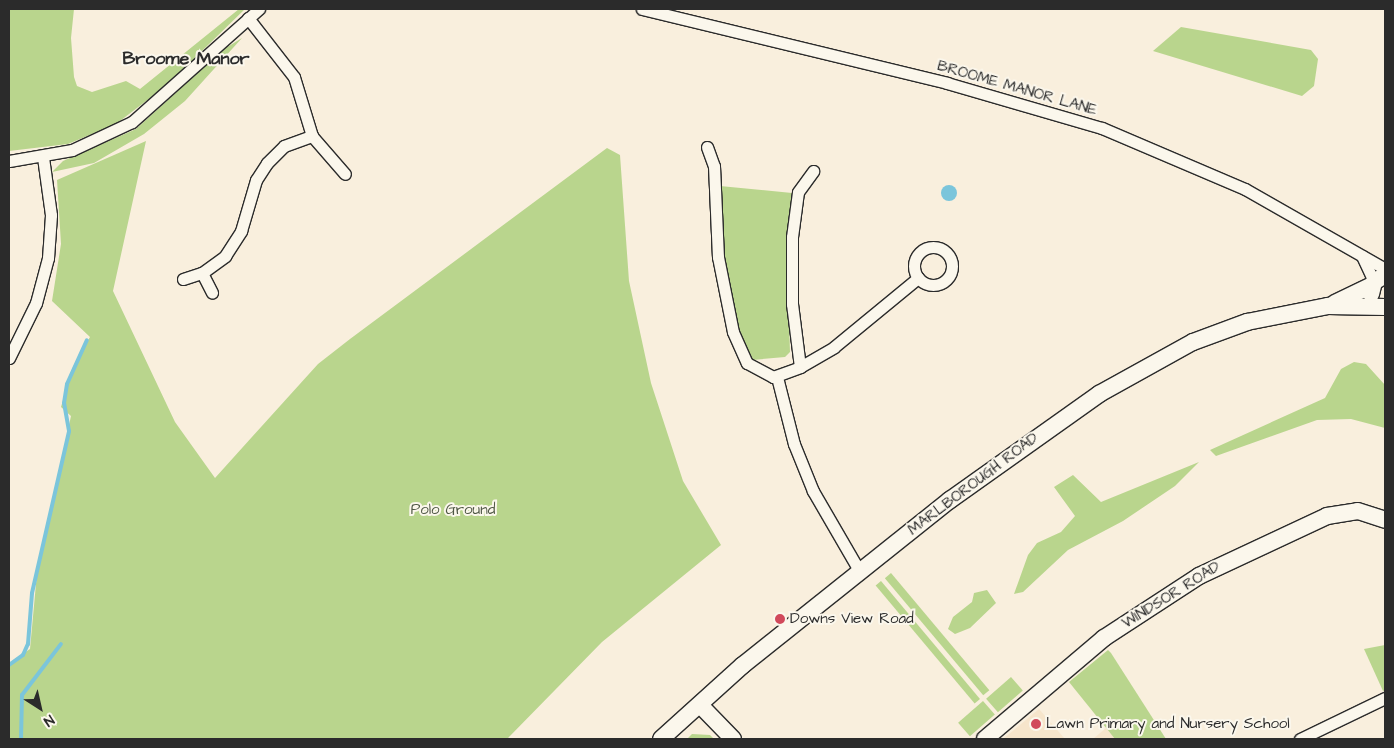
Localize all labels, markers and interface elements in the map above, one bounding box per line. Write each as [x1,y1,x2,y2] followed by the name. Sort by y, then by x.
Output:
[122,48,250,70] district label: Broome Manor
[935,57,1099,119] street label: BROOME MANOR LANE
[904,429,1042,539] street label: MARLBOROUGH ROAD
[411,501,495,519] park label: Polo Ground
[1119,558,1223,632] street label: WINDSOR ROAD
[790,610,914,628] place label: Downs View Road
[774,613,786,625] marker: Downs View Road
[15,683,65,733] north arrow
[39,710,58,731] text: N
[1046,715,1290,733] place label: Lawn Primary and Nursery School
[1030,718,1042,730] marker: Lawn Primary and Nursery School

